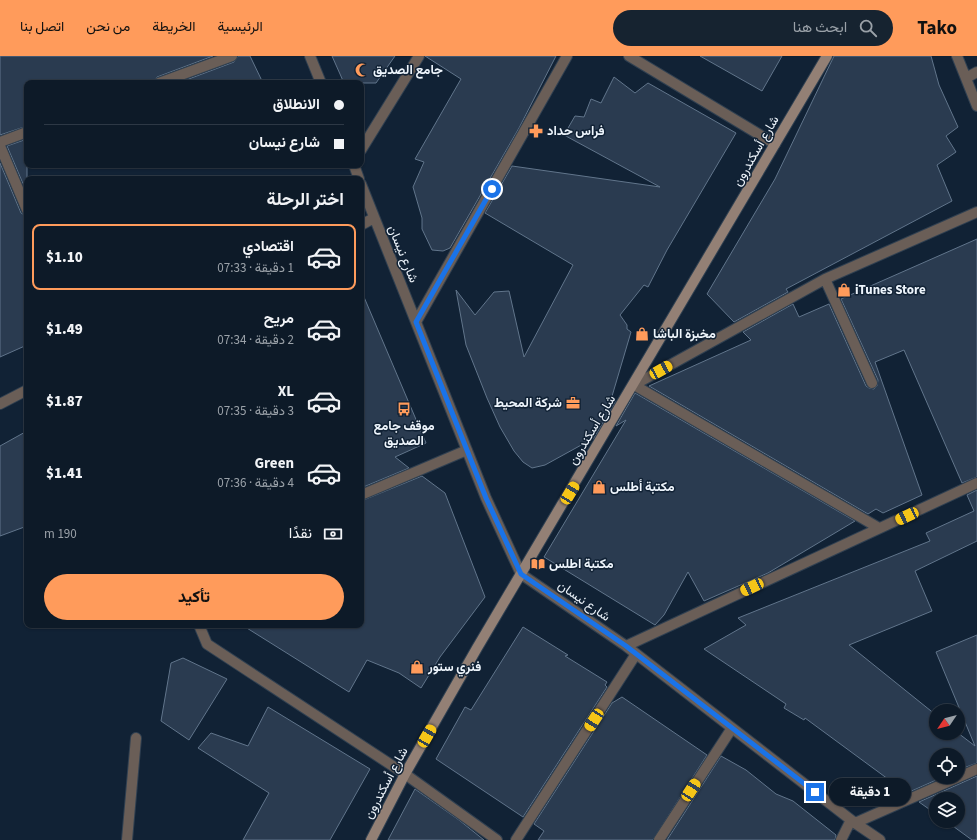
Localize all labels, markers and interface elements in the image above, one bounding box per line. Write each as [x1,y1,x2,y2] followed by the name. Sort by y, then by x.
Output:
[613,10,893,46] search box
[917,15,957,42] text: Tako
[20,17,64,37] text: اتصل بنا
[86,17,130,37] text: من نحن
[152,17,196,37] text: الخريطة
[218,17,263,37] text: الرئيسية
[793,17,847,38] text: ابحث هنا
[857,17,879,39] icon: search
[373,61,443,79] place label: جامع الصديق
[354,62,370,78] mosque icon: جامع الصديق
[273,94,320,115] text: الانطلاق
[729,112,783,190] street label: شارع أسكندرون
[547,122,605,140] place label: فراس حداد
[528,123,544,139] pharmacy icon: فراس حداد
[249,132,320,153] text: شارع نيسان
[483,180,501,198] route start
[267,187,344,212] text: اختر الرحلة
[383,223,423,285] street label: شارع نيسان
[242,236,294,257] text: اقتصادي
[306,239,342,275] icon: car
[46,247,83,268] text: $1.10
[217,259,294,277] text: 1 دقيقة · 07:33
[855,281,926,299] place label: iTunes Store
[836,282,852,298] shop icon: iTunes Store
[264,308,294,329] text: مريح
[306,311,342,347] icon: car
[46,319,83,340] text: $1.49
[653,325,716,343] place label: مخبزة الباشا
[634,326,650,342] shop icon: مخبزة الباشا
[217,331,294,349] text: 2 دقيقة · 07:34
[648,359,674,381] car
[278,381,294,402] text: XL
[306,383,342,419] icon: car
[46,391,83,412] text: $1.87
[564,392,620,468] street label: شارع أسكندرون
[494,394,562,412] place label: شركة المحيط
[565,395,581,411] office icon: شركة المحيط
[396,401,412,417] bus stop icon: موقف جامع الصديق
[217,402,294,420] text: 3 دقيقة · 07:35
[373,417,435,450] place label: موقف جامع الصديق
[254,453,294,474] text: Green
[306,455,342,491] icon: car
[46,463,83,484] text: $1.41
[217,474,294,492] text: 4 دقيقة · 07:36
[610,478,675,496] place label: مكتبة أطلس
[591,479,607,495] shop icon: مكتبة أطلس
[559,480,581,506] car
[894,505,920,527] car
[289,523,312,544] text: نقدًا
[322,523,344,545] icon: cash
[44,525,77,543] text: 190 m
[549,555,614,573] place label: مكتبة اطلس
[530,556,546,572] library icon: مكتبة اطلس
[44,574,344,620] button: تأكيد
[554,576,614,626] street label: شارع نيسان
[739,576,765,598] car
[427,658,481,677] place label: فنري ستور
[409,659,425,675] shop icon: فنري ستور
[929,704,965,740] north arrow
[929,704,965,828] map controls
[582,707,606,733] car
[416,723,438,749] car
[360,744,412,822] street label: شارع أسكندرون
[929,748,965,784] button: locate
[679,777,703,803] car
[829,778,911,806] callout: 1 دقيقة
[806,783,824,801] route end
[850,783,890,801] text: 1 دقيقة
[929,792,965,828] button: layers

